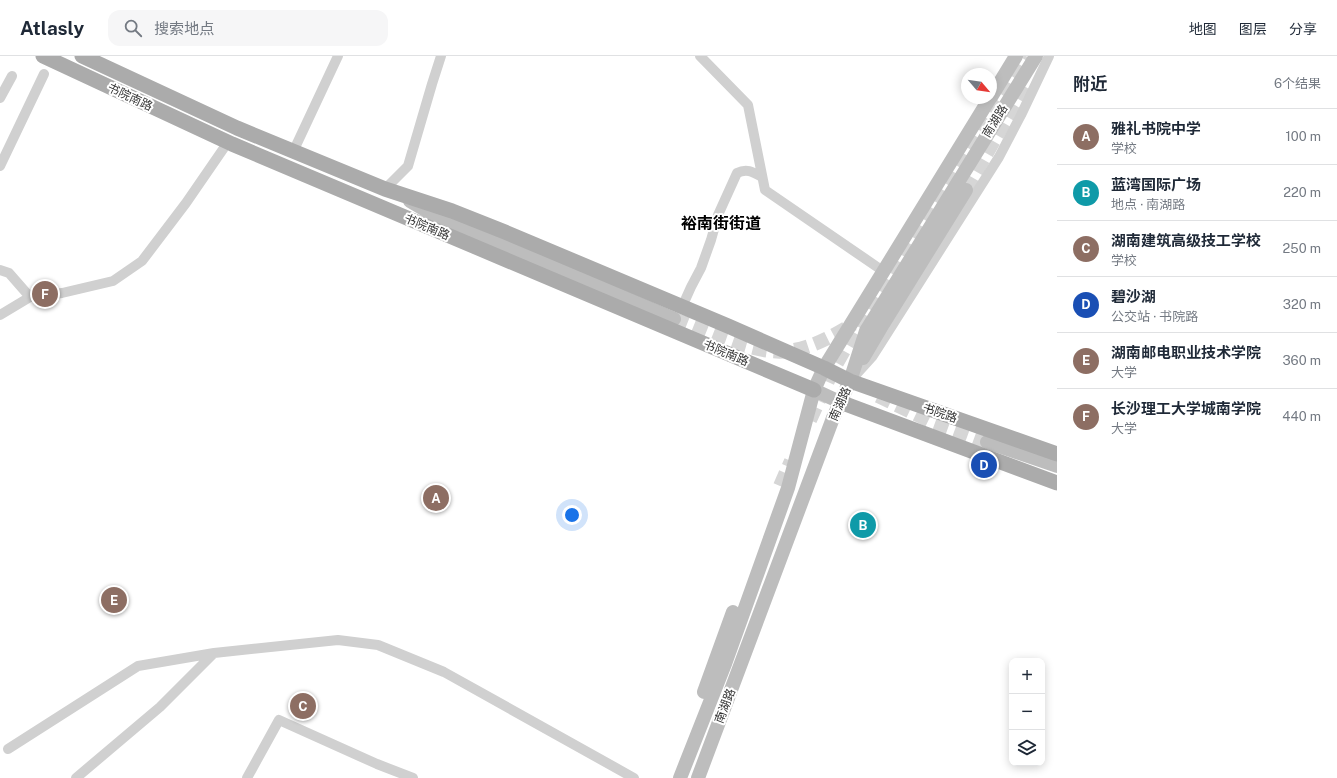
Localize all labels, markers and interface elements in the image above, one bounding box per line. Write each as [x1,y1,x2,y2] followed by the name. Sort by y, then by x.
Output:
[108,10,388,46] search box
[20,17,84,39] text: Atlasly
[122,17,144,39] icon: search
[154,20,214,37] text: 搜索地点
[1189,21,1217,37] text: 地图
[1239,21,1267,37] text: 图层
[1289,21,1317,37] text: 分享
[961,68,997,104] north arrow
[1073,74,1107,94] text: 附近
[1274,76,1321,91] text: 6个结果
[105,81,155,113] street label: 书院南路
[980,102,1010,140] street label: 南湖路
[1111,120,1201,137] text: 雅礼书院中学
[1081,129,1091,144] text: A
[1285,129,1321,144] text: 100 m
[1111,141,1137,156] text: 学校
[1111,176,1201,193] text: 蓝湾国际广场
[1082,185,1090,200] text: B
[1283,185,1321,200] text: 220 m
[1111,197,1185,212] text: 地点 · 南湖路
[402,211,452,243] street label: 书院南路
[681,214,761,233] district label: 裕南街街道
[1111,232,1261,249] text: 湖南建筑高级技工学校
[1081,241,1091,256] text: C
[1283,241,1321,256] text: 250 m
[1111,253,1137,268] text: 学校
[32,279,58,309] pin: F
[1111,288,1156,305] text: 碧沙湖
[1081,297,1091,312] text: D
[1283,297,1321,312] text: 320 m
[1111,309,1198,324] text: 公交站 · 书院路
[701,337,751,369] street label: 书院南路
[1111,344,1261,361] text: 湖南邮电职业技术学院
[1082,353,1090,368] text: E
[1283,353,1321,368] text: 360 m
[1111,365,1137,380] text: 大学
[826,385,854,423] street label: 南湖路
[1111,400,1261,417] text: 长沙理工大学城南学院
[921,401,959,425] street label: 书院路
[1082,409,1090,424] text: F
[1282,409,1321,424] text: 440 m
[1111,421,1137,436] text: 大学
[971,450,997,480] pin: D
[423,483,449,513] pin: A
[562,505,582,525] your location
[850,510,876,540] pin: B
[101,585,127,615] pin: E
[1009,658,1045,766] map controls
[1009,658,1045,694] button: +
[712,687,738,725] street label: 南湖路
[290,691,316,721] pin: C
[1009,694,1045,730] button: −
[1009,730,1045,766] button: layers

